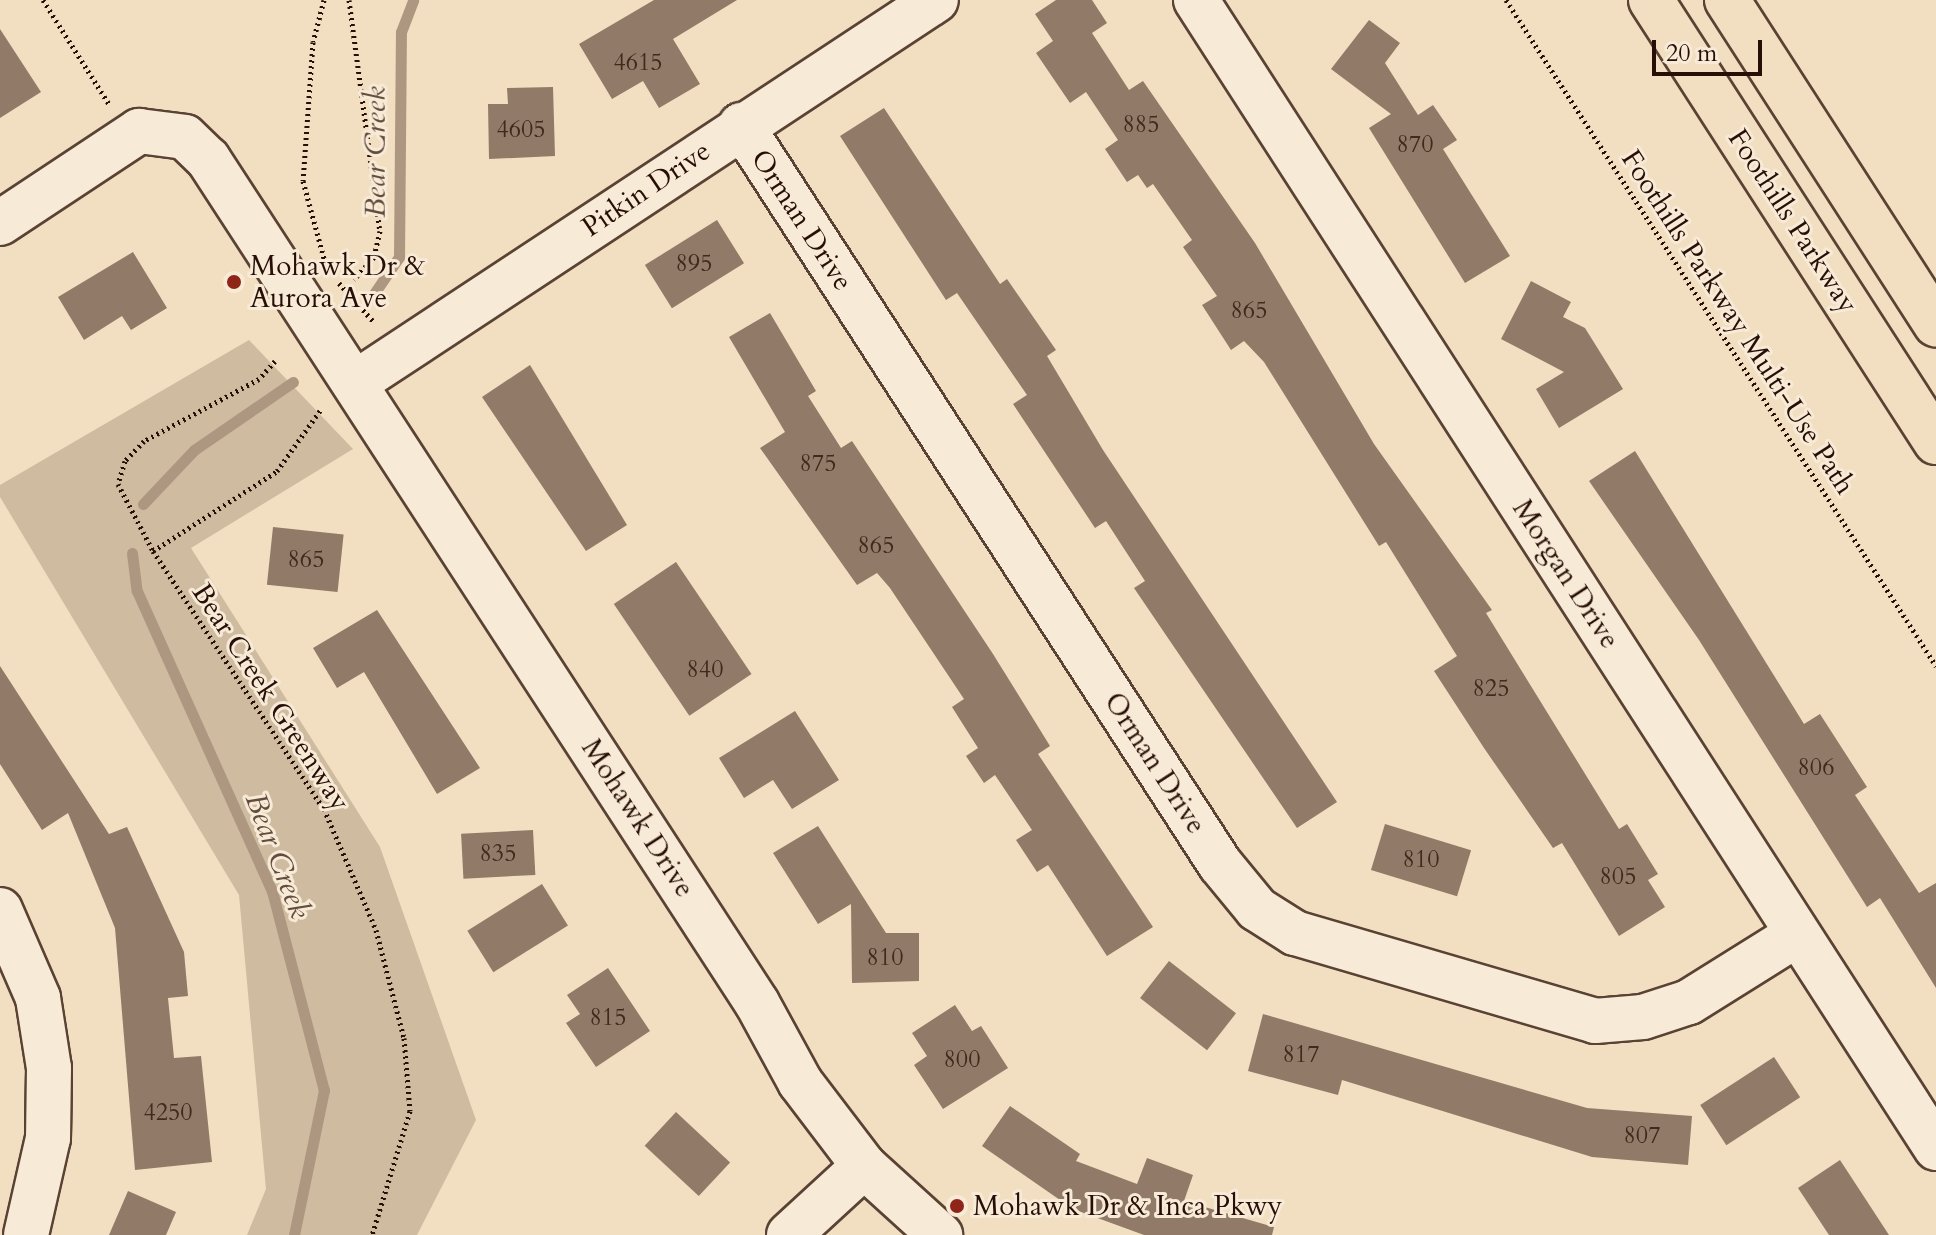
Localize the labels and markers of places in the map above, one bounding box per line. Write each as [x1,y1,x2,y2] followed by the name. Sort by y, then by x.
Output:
[250,249,425,315] place label: Mohawk Dr & Aurora Ave
[225,273,243,291] marker: Mohawk Dr & Aurora Ave
[973,1189,1282,1223] place label: Mohawk Dr & Inca Pkwy
[948,1197,966,1215] marker: Mohawk Dr & Inca Pkwy

